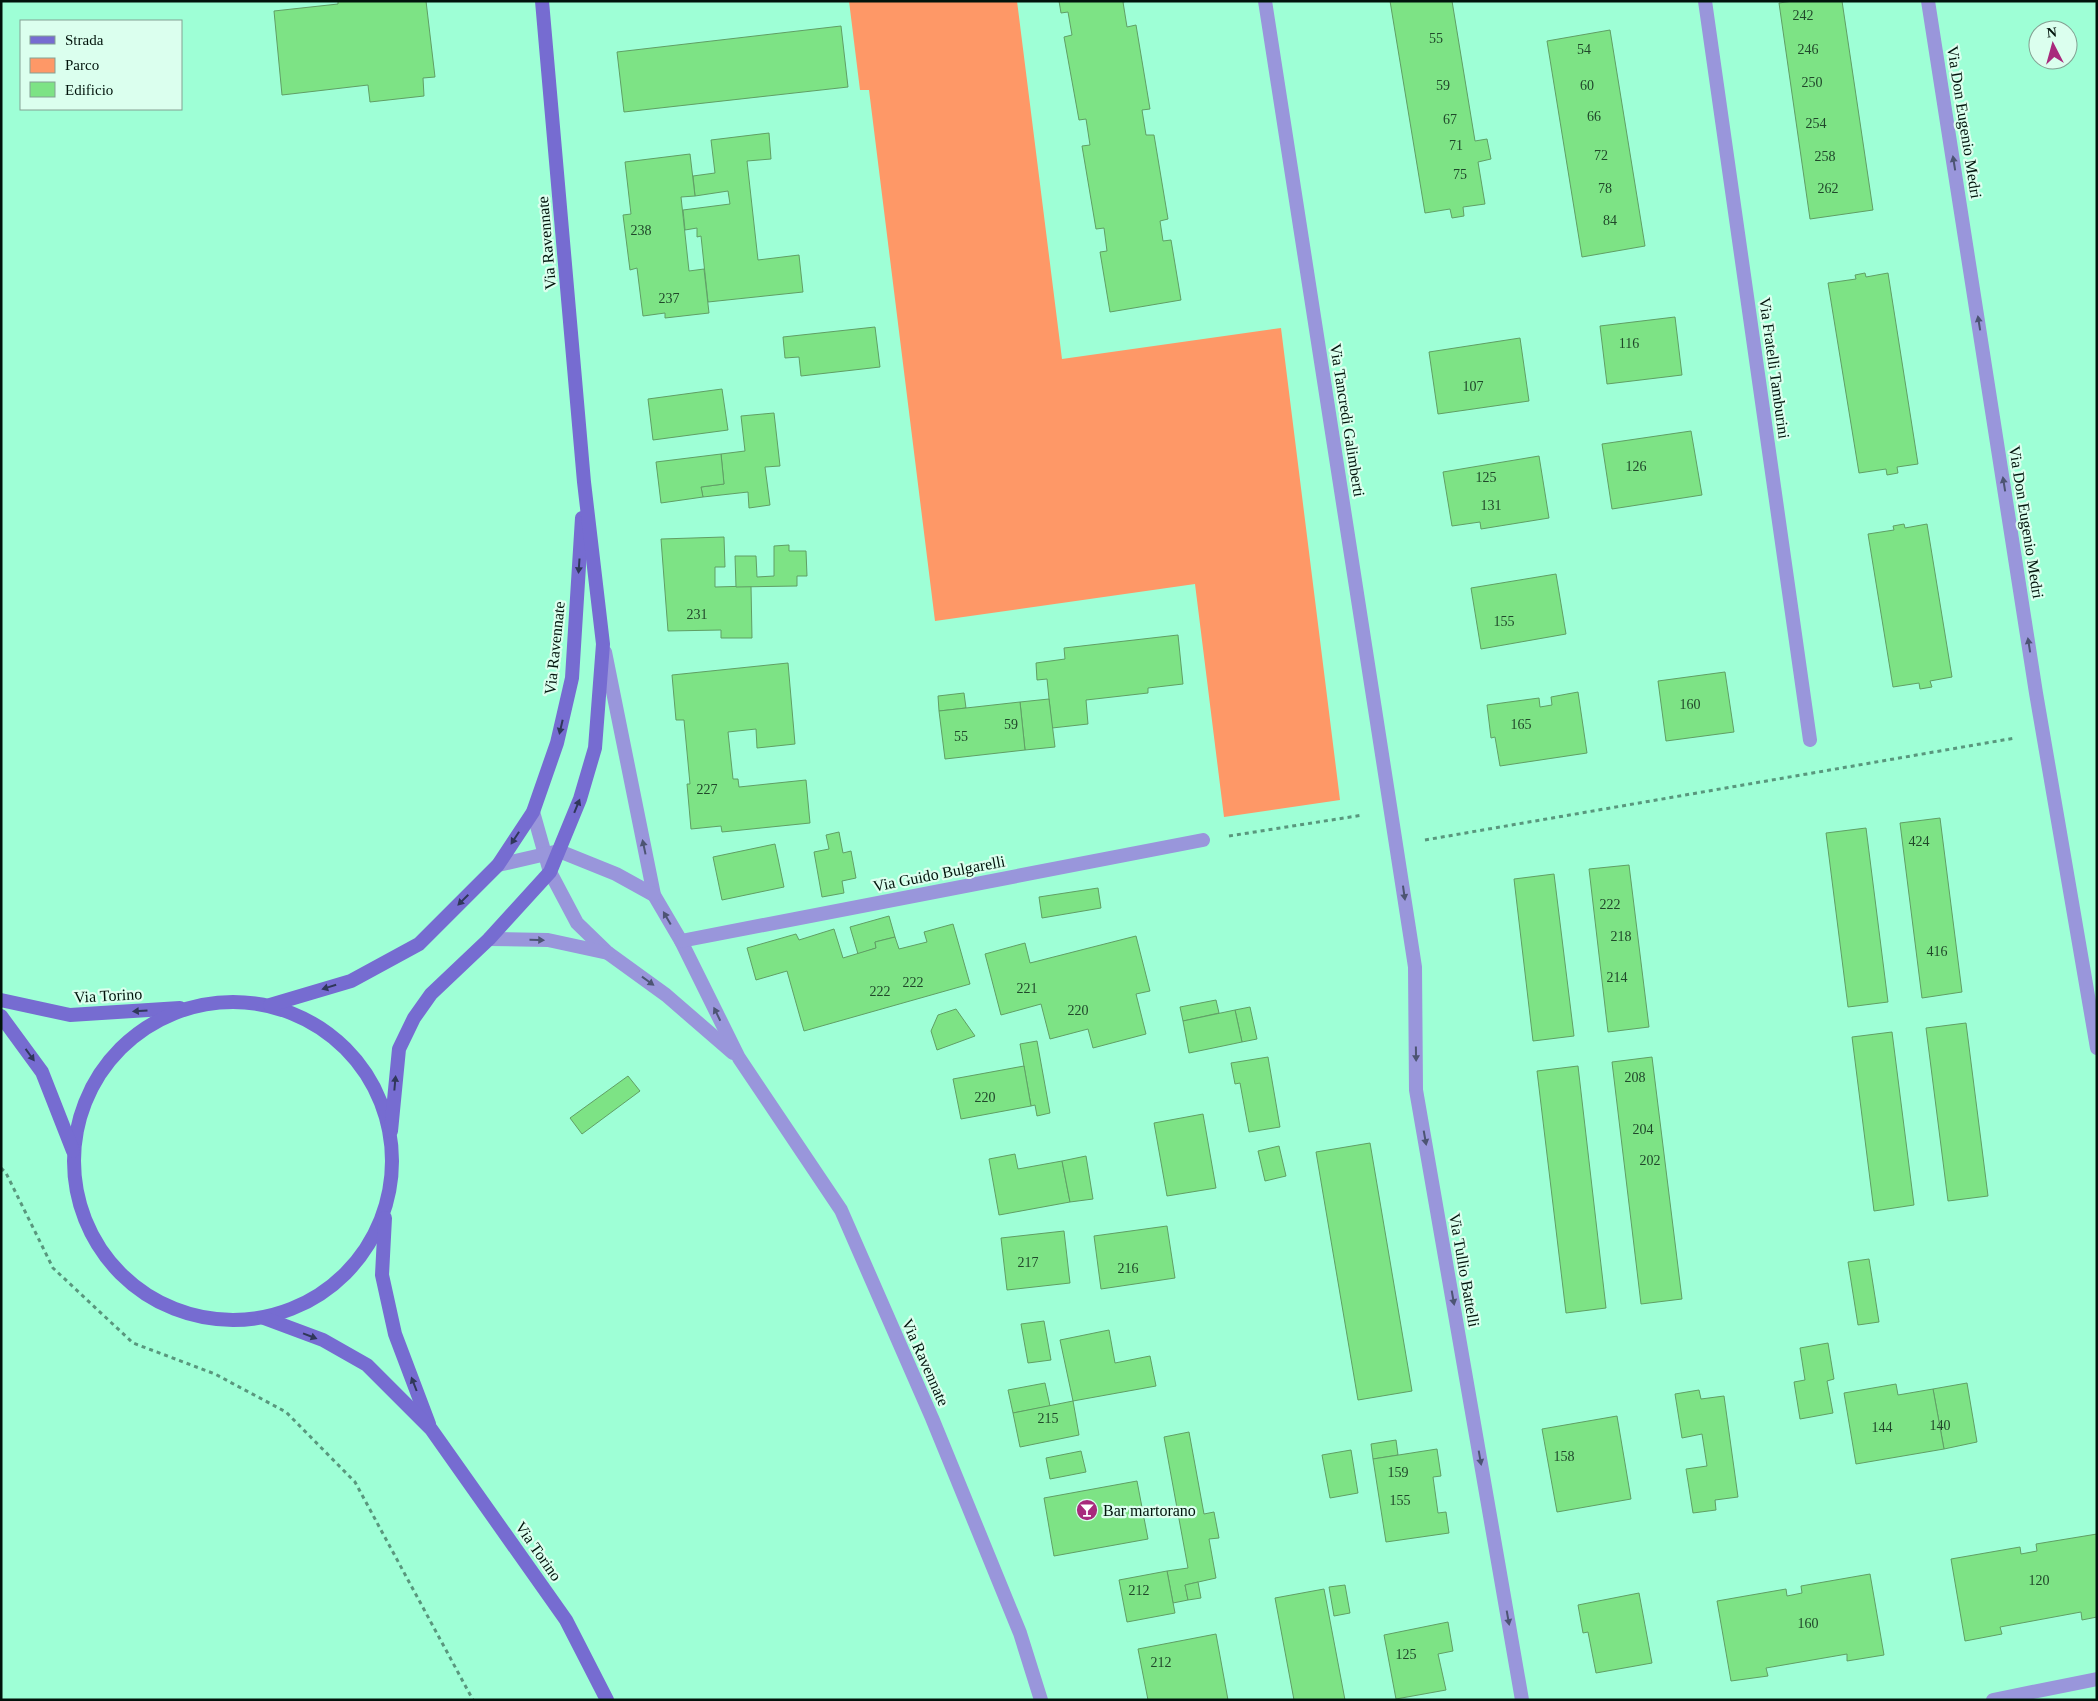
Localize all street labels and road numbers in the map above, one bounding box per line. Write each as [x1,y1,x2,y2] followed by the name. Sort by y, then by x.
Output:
[1943,45,1985,200] street label: Via Don Eugenio Medri
[534,196,559,290] street label: Via Ravennate
[1756,296,1793,440] street label: Via Fratelli Tamburini
[1327,342,1368,498] street label: Via Tancredi Galimberti
[2005,445,2047,600] street label: Via Don Eugenio Medri
[541,601,568,696] street label: Via Ravennate
[872,852,1007,896] street label: Via Guido Bulgarelli
[73,985,143,1006] street label: Via Torino
[1446,1212,1483,1329] street label: Via Tullio Battelli
[899,1316,952,1408] street label: Via Ravennate
[512,1518,565,1584] street label: Via Torino

